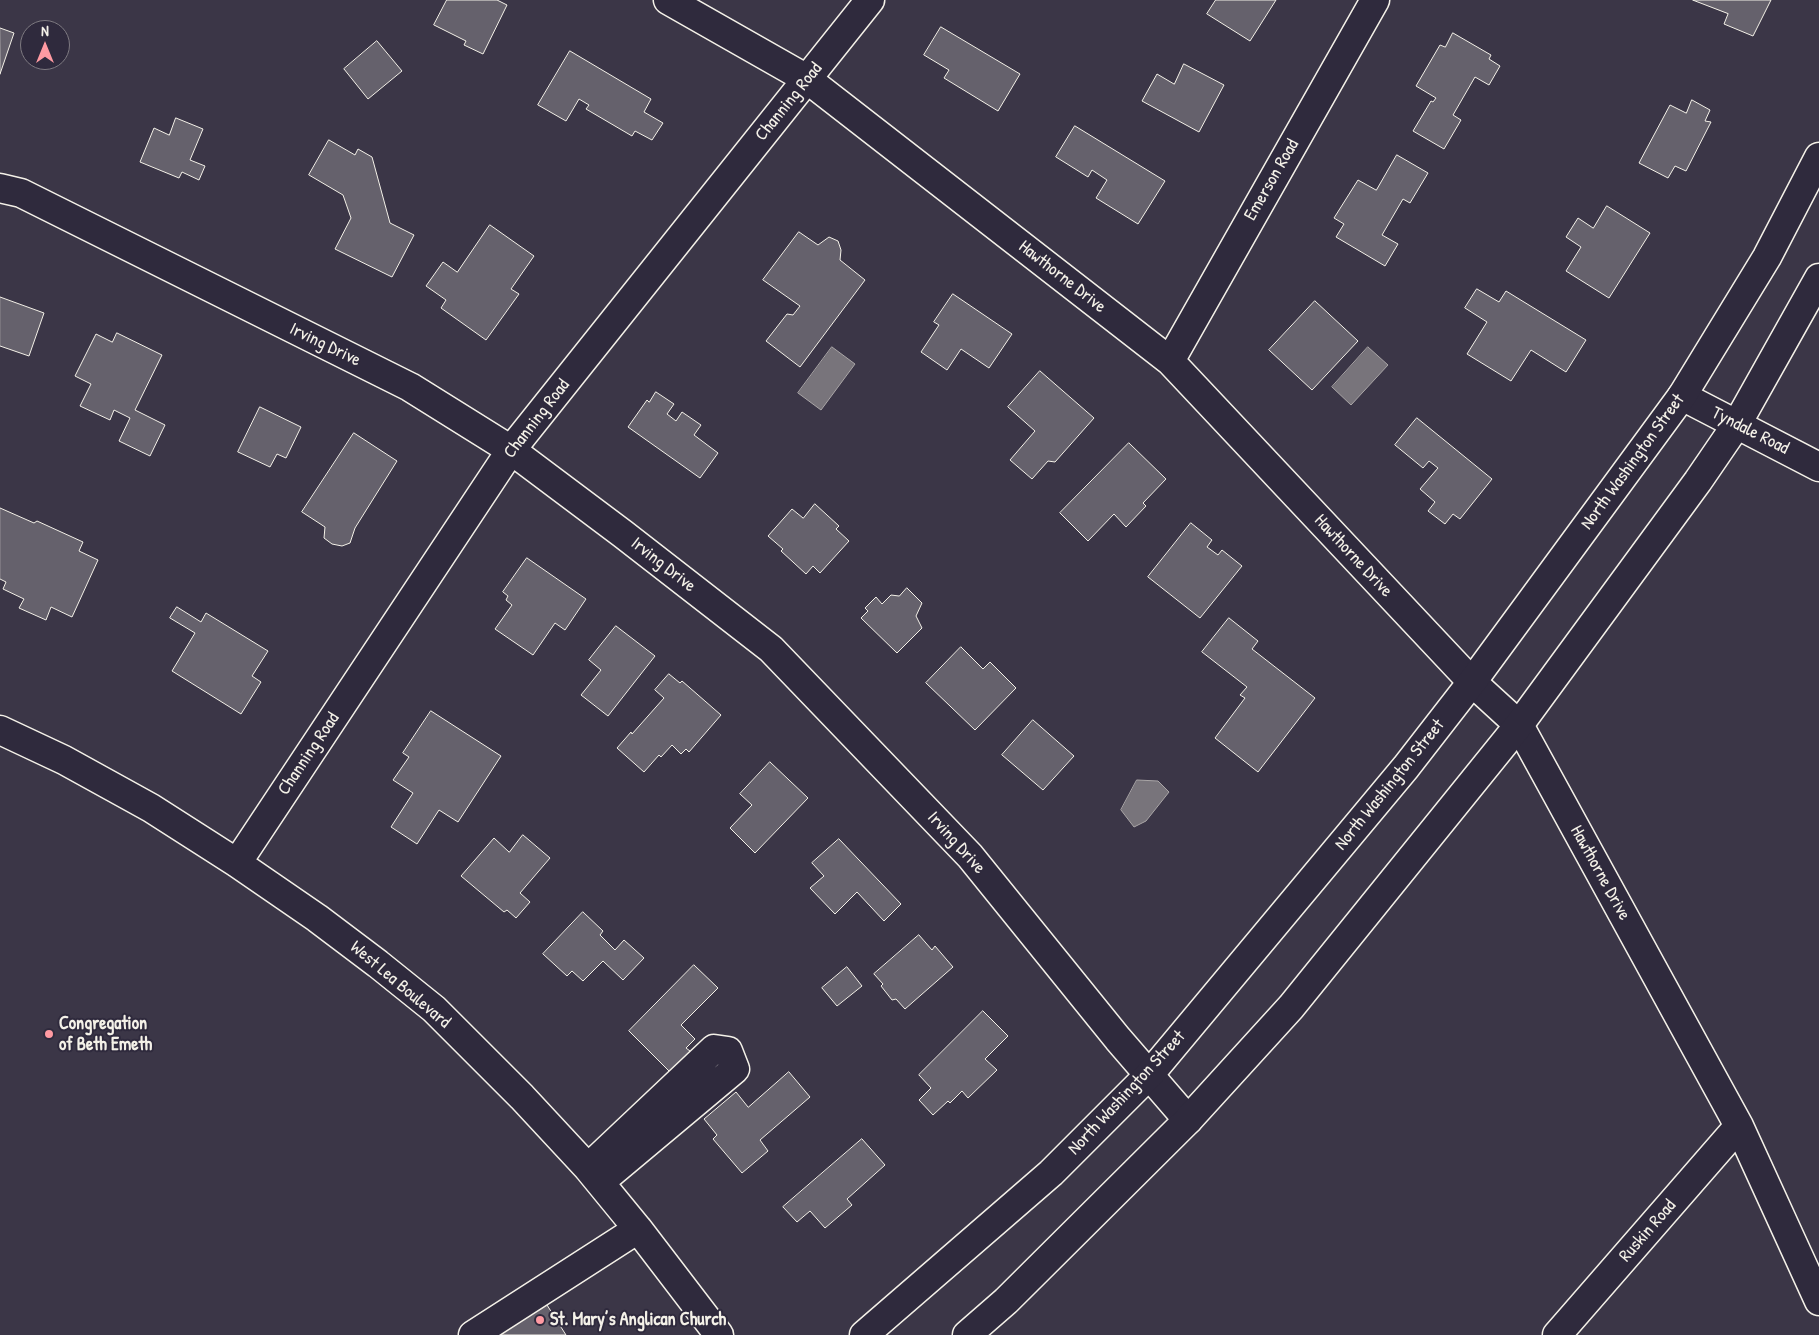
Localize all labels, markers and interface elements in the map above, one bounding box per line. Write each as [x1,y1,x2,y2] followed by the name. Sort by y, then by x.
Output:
[20,20,70,70] north arrow
[41,21,49,40] text: N
[751,58,827,146] street label: Channing Road
[1240,136,1304,224] street label: Emerson Road
[1014,236,1110,318] street label: Hawthorne Drive
[286,319,364,371] street label: Irving Drive
[499,375,575,463] street label: Channing Road
[1577,390,1689,534] street label: North Washington Street
[1708,402,1792,460] street label: Tyndale Road
[1309,510,1397,602] street label: Hawthorne Drive
[626,533,700,597] street label: Irving Drive
[274,709,344,799] street label: Channing Road
[1331,715,1449,855] street label: North Washington Street
[922,807,990,879] street label: Irving Drive
[1565,822,1635,924] street label: Hawthorne Drive
[345,937,455,1033] street label: West Lea Boulevard
[59,1013,152,1056] place label: Congregation of Beth Emeth
[1064,1026,1190,1160] street label: North Washington Street
[43,1028,55,1040] marker: Congregation of Beth Emeth
[1615,1195,1681,1267] street label: Ruskin Road
[550,1309,726,1331] place label: St. Mary’s Anglican Church
[534,1314,546,1326] marker: St. Mary’s Anglican Church

